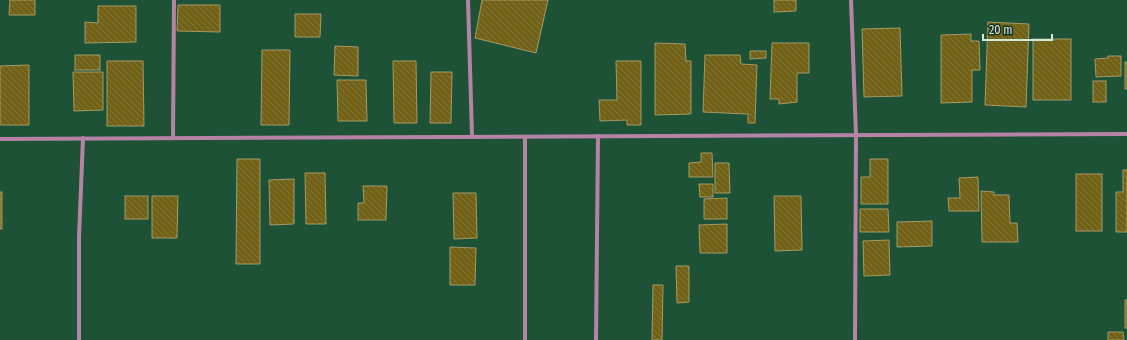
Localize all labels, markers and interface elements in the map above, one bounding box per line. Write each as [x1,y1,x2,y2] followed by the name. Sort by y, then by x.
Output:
[983,16,1052,42] scale bar
[989,23,1013,37] text: 20 m

